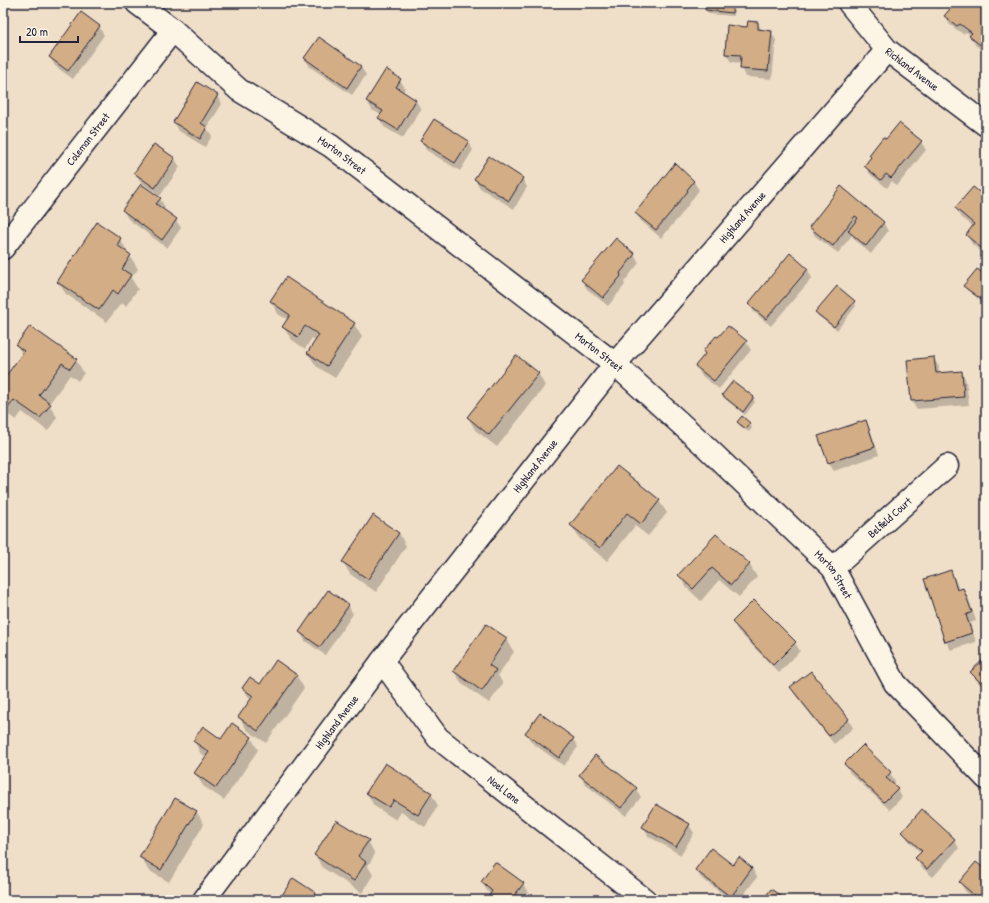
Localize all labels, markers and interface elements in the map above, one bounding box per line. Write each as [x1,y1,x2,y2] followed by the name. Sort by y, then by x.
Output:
[20,18,78,44] scale bar
[26,23,48,40] text: 20 m
[883,44,942,94] street label: Richland Avenue
[63,110,113,168] street label: Coleman Street
[315,133,369,178] street label: Morton Street
[716,188,769,246] street label: Highland Avenue
[572,329,626,375] street label: Morton Street
[510,436,561,495] street label: Highland Avenue
[865,494,915,541] street label: Belfield Court
[812,547,855,601] street label: Morton Street
[312,692,362,752] street label: Highland Avenue
[485,772,524,807] street label: Noel Lane

